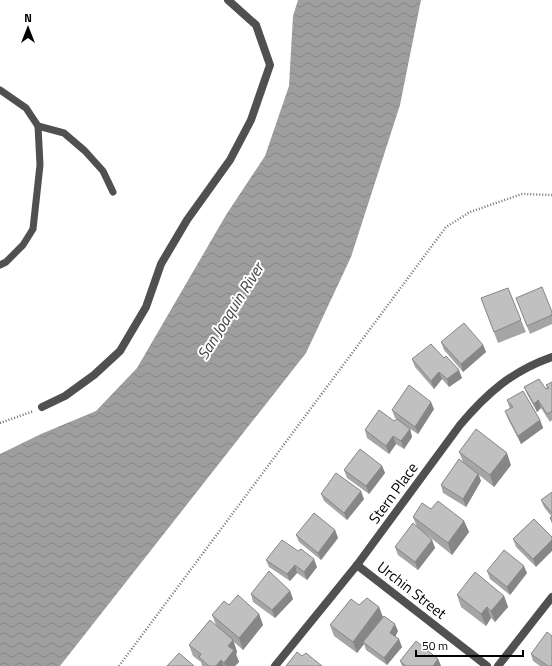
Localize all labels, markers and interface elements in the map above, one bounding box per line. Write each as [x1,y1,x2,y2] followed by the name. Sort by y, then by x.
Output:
[8,8,48,48] north arrow
[24,10,32,26] text: N
[191,256,270,364] water label: San Joaquin River
[363,457,423,529] street label: Stern Place
[372,556,452,625] street label: Urchin Street
[416,632,523,658] scale bar
[422,636,448,655] text: 50 m

